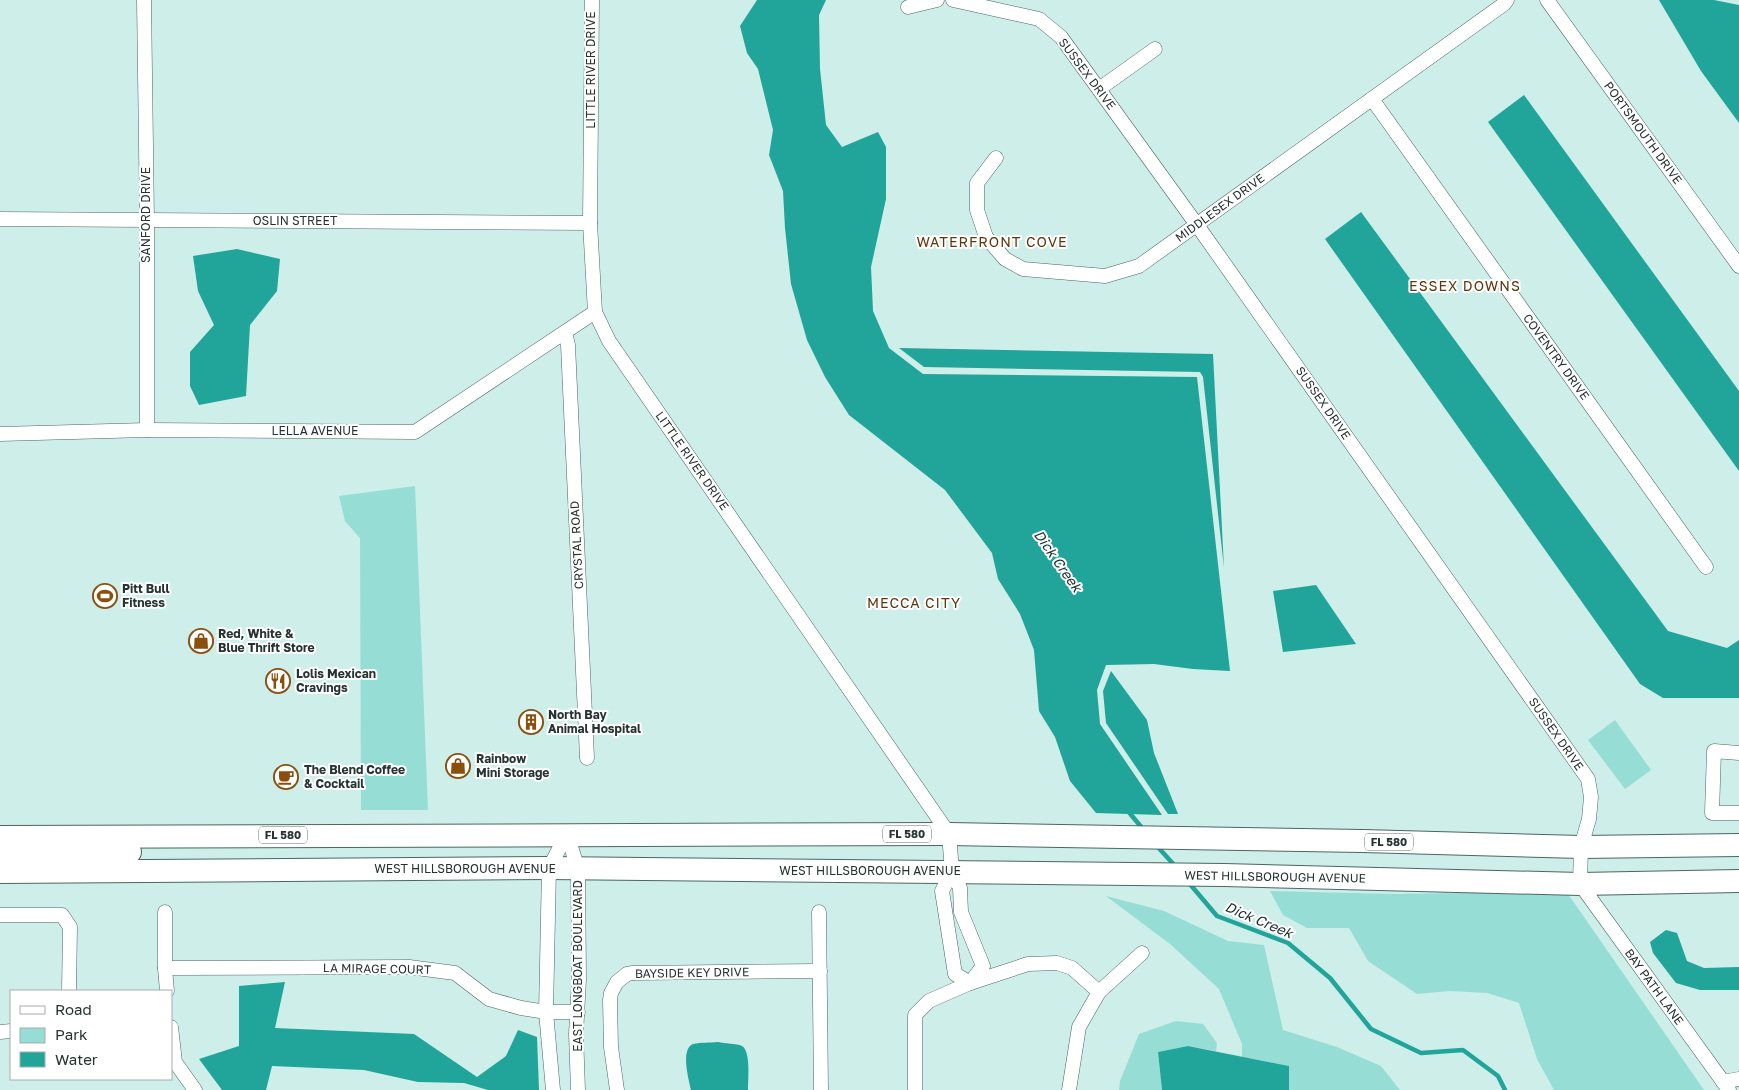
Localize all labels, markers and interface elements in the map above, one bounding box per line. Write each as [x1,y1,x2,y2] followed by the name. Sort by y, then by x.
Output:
[583,11,598,129] street label: LITTLE RIVER DRIVE
[1056,35,1119,112] street label: SUSSEX DRIVE
[1601,79,1686,187] street label: PORTSMOUTH DRIVE
[138,167,153,263] street label: SANFORD DRIVE
[1172,170,1267,245] street label: MIDDLESEX DRIVE
[253,213,338,228] street label: OSLIN STREET
[916,233,1068,250] district label: WATERFRONT COVE
[1409,277,1521,294] district label: ESSEX DOWNS
[1520,311,1593,403] street label: COVENTRY DRIVE
[1293,363,1354,442] street label: SUSSEX DRIVE
[653,408,732,513] street label: LITTLE RIVER DRIVE
[272,423,358,438] street label: LELLA AVENUE
[567,500,586,590] street label: CRYSTAL ROAD
[1031,527,1087,597] water label: Dick Creek
[122,581,169,610] place label: Pitt Bull Fitness
[92,583,118,609] sports icon: Pitt Bull Fitness
[867,594,961,611] district label: MECCA CITY
[218,626,315,655] place label: Red, White & Blue Thrift Store
[188,628,214,654] shop icon: Red, White & Blue Thrift Store
[296,666,376,695] place label: Lolis Mexican Cravings
[265,668,291,694] restaurant icon: Lolis Mexican Cravings
[1526,694,1587,773] street label: SUSSEX DRIVE
[548,707,641,736] place label: North Bay Animal Hospital
[518,709,544,735] building icon: North Bay Animal Hospital
[476,751,549,780] place label: Rainbow Mini Storage
[445,753,471,779] shop icon: Rainbow Mini Storage
[304,762,405,791] place label: The Blend Coffee & Cocktail
[273,764,299,790] cafe icon: The Blend Coffee & Cocktail
[259,826,307,844] road number: FL 580
[883,826,931,842] road number: FL 580
[1365,834,1413,850] road number: FL 580
[374,861,556,876] street label: WEST HILLSBOROUGH AVENUE
[779,863,961,878] street label: WEST HILLSBOROUGH AVENUE
[1184,867,1366,886] street label: WEST HILLSBOROUGH AVENUE
[570,880,585,1052] street label: EAST LONGBOAT BOULEVARD
[1223,898,1297,942] water label: Dick Creek
[1622,946,1687,1028] street label: BAY PATH LANE
[323,960,432,977] street label: LA MIRAGE COURT
[635,964,749,981] street label: BAYSIDE KEY DRIVE
[10,990,172,1080] legend
[55,1000,92,1018] text: Road
[55,1025,88,1043] text: Park
[55,1050,98,1068] text: Water

